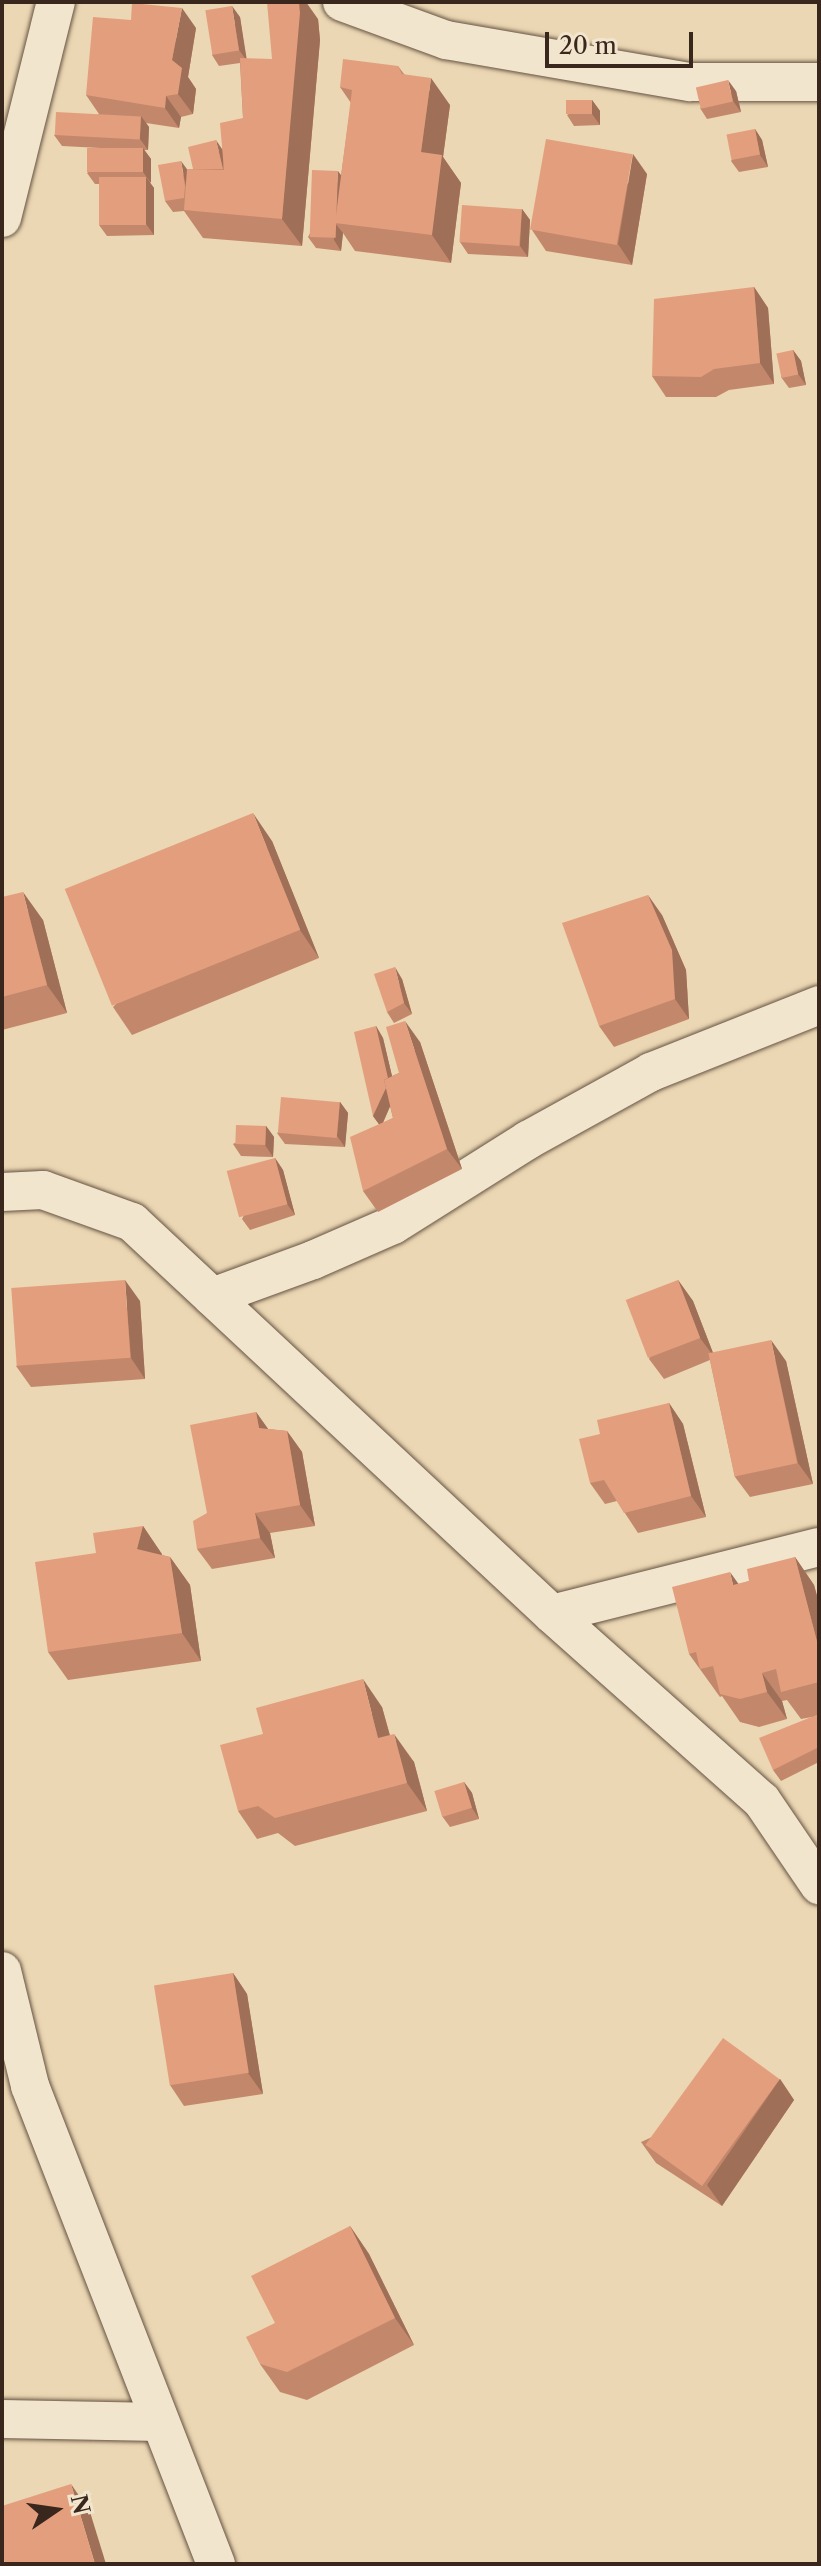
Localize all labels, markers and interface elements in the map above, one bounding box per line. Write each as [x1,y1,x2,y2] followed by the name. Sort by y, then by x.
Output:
[549,16,697,66] scale bar
[559,31,617,60] text: 20 m
[16,2470,96,2550] north arrow
[65,2492,95,2517] text: N

